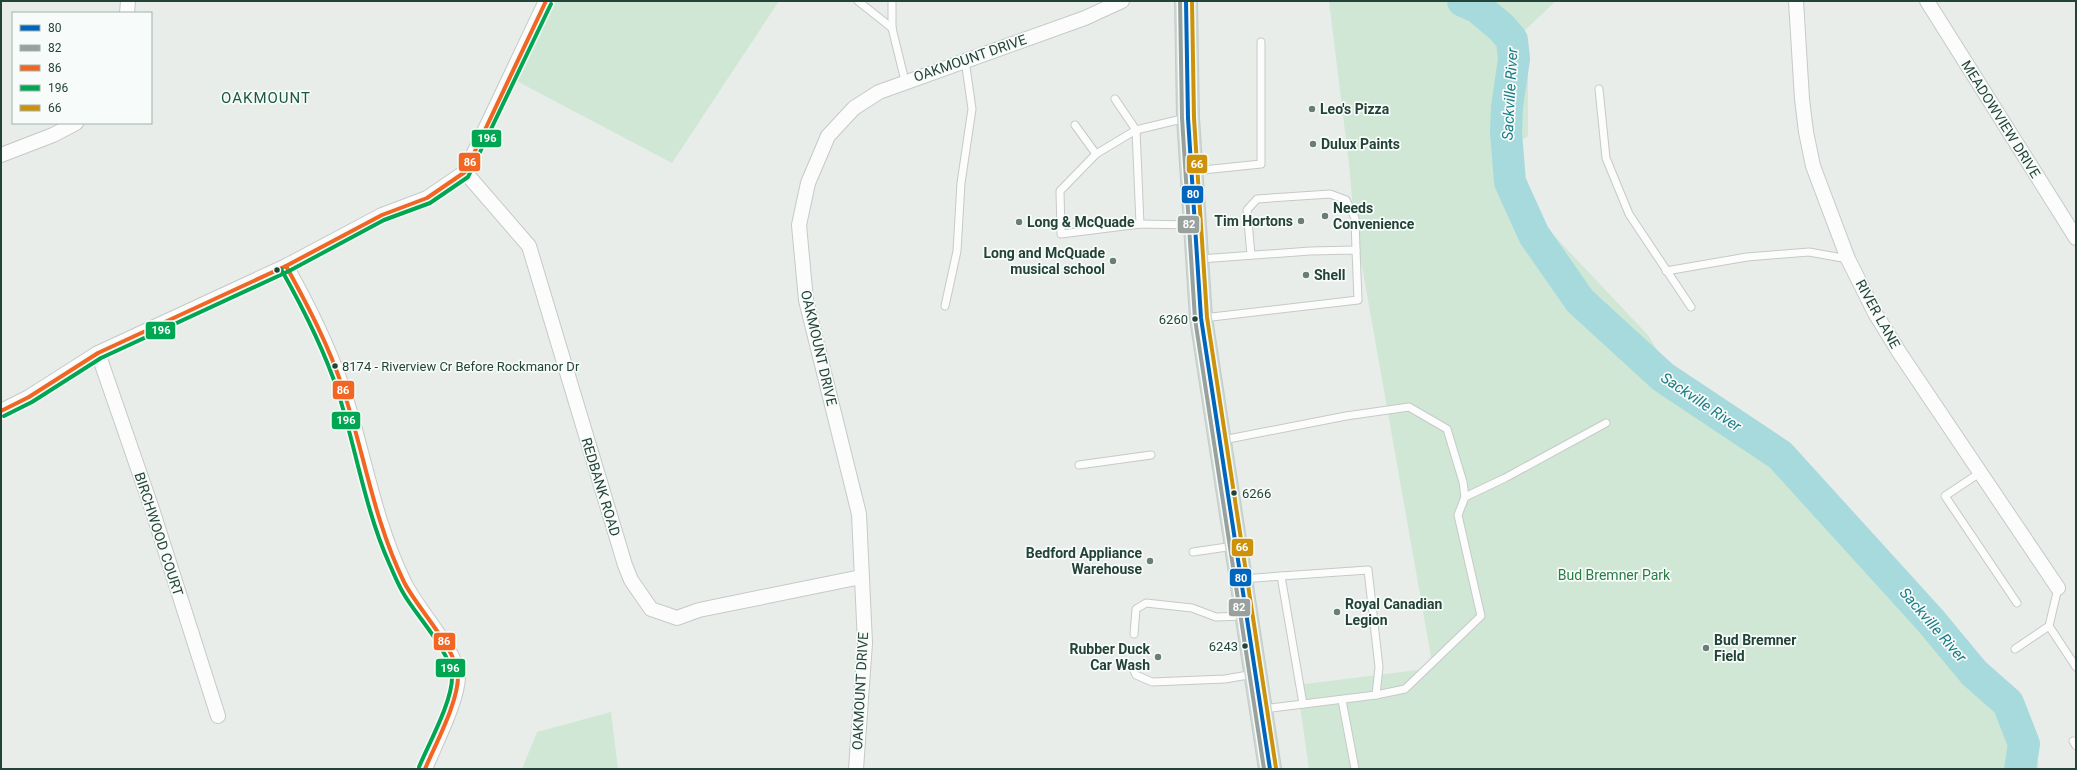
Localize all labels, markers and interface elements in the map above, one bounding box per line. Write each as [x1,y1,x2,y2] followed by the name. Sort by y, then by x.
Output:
[12,12,152,124] legend
[48,21,62,35] text: 80
[912,31,1029,85] street label: OAKMOUNT DRIVE
[48,41,62,55] text: 82
[1499,46,1521,141] water label: Sackville River
[1958,57,2044,181] street label: MEADOWVIEW DRIVE
[48,61,62,75] text: 86
[48,81,68,95] text: 196
[221,89,311,107] district label: OAKMOUNT
[48,101,62,115] text: 66
[1320,101,1390,117] place label: Leo's Pizza
[1307,104,1317,114] marker: Leo's Pizza
[471,129,502,148] line badge: 196
[478,132,496,145] text: 196
[1321,136,1400,152] place label: Dulux Paints
[1308,139,1318,149] marker: Dulux Paints
[458,152,481,172] line badge: 86
[1186,154,1208,174] line badge: 66
[464,156,476,169] text: 86
[1191,158,1203,171] text: 66
[1181,185,1204,204] line badge: 80
[1187,188,1199,201] text: 80
[1333,200,1415,232] place label: Needs Convenience
[1320,211,1330,221] marker: Needs Convenience
[1214,213,1293,229] place label: Tim Hortons
[1027,214,1135,230] place label: Long & McQuade
[1177,215,1200,234] line badge: 82
[1296,216,1306,226] marker: Tim Hortons
[1014,217,1024,227] marker: Long & McQuade
[1183,218,1195,231] text: 82
[984,245,1105,277] place label: Long and McQuade musical school
[1108,256,1118,266] marker: Long and McQuade musical school
[272,265,282,275] unlabelled marker
[1314,267,1345,283] place label: Shell
[1301,270,1311,280] marker: Shell
[1853,277,1903,351] street label: RIVER LANE
[798,289,840,407] street label: OAKMOUNT DRIVE
[1159,312,1188,327] place label: 6260
[1190,314,1200,324] marker: 6260
[145,321,176,340] line badge: 196
[152,324,170,337] text: 196
[342,359,580,374] place label: 8174 - Riverview Cr Before Rockmanor Dr
[330,361,340,371] marker: 8174 - Riverview Cr Before Rockmanor Dr
[1658,369,1745,436] water label: Sackville River
[332,380,355,400] line badge: 86
[337,384,349,397] text: 86
[331,411,361,430] line badge: 196
[337,414,355,427] text: 196
[578,436,624,538] street label: REDBANK ROAD
[131,470,187,598] street label: BIRCHWOOD COURT
[1242,486,1271,501] place label: 6266
[1229,488,1239,498] marker: 6266
[1231,538,1254,557] line badge: 66
[1236,541,1248,554] text: 66
[1026,545,1142,577] place label: Bedford Appliance Warehouse
[1145,556,1155,566] marker: Bedford Appliance Warehouse
[1558,567,1671,583] park label: Bud Bremner Park
[1229,568,1252,587] line badge: 80
[1235,572,1247,585] text: 80
[1896,584,1971,667] water label: Sackville River
[1345,596,1442,628] place label: Royal Canadian Legion
[1228,598,1251,617] line badge: 82
[1233,601,1245,614] text: 82
[1332,607,1342,617] marker: Royal Canadian Legion
[433,632,456,651] line badge: 86
[849,632,871,750] street label: OAKMOUNT DRIVE
[1714,632,1796,664] place label: Bud Bremner Field
[438,635,450,648] text: 86
[1209,639,1238,654] place label: 6243
[1070,641,1151,673] place label: Rubber Duck Car Wash
[1240,641,1250,651] marker: 6243
[1701,643,1711,653] marker: Bud Bremner Field
[1153,652,1163,662] marker: Rubber Duck Car Wash
[435,658,466,678] line badge: 196
[441,662,459,675] text: 196

